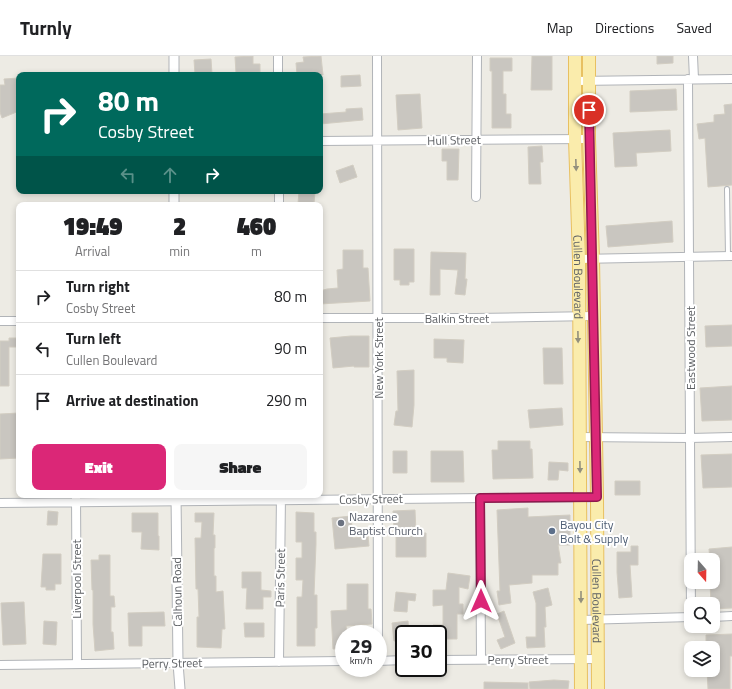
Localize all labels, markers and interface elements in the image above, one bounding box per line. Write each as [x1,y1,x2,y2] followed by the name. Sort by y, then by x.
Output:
[20,13,72,42] text: Turnly
[547,17,573,38] text: Map
[595,17,654,38] text: Directions
[676,17,712,38] text: Saved
[98,79,159,122] text: 80 m
[32,88,84,140] icon: right
[572,93,606,127] pin
[578,99,600,121] icon: arrive
[98,118,194,145] text: Cosby Street
[427,130,482,150] street label: Hull Street
[573,159,579,172] one-way arrow
[117,164,139,186] icon: left
[159,164,181,186] icon: ahead
[201,164,223,186] icon: right
[63,208,122,244] text: 19:49
[173,208,186,244] text: 2
[237,208,276,244] text: 460
[569,234,589,319] street label: Cullen Boulevard
[75,241,110,261] text: Arrival
[169,241,190,261] text: min
[251,241,262,261] text: m
[66,275,130,298] text: Turn right
[274,285,307,308] text: 80 m
[32,286,54,308] icon: right
[66,298,135,318] text: Cosby Street
[681,305,700,390] street label: Eastwood Street
[425,309,490,328] street label: Balkin Street
[369,317,388,399] street label: New York Street
[66,327,121,350] text: Turn left
[575,331,582,343] one-way arrow
[274,337,307,360] text: 90 m
[32,338,54,360] icon: left
[66,350,157,370] text: Cullen Boulevard
[66,389,199,412] text: Arrive at destination
[266,389,307,412] text: 290 m
[32,390,54,412] icon: arrive
[32,444,166,490] button: Exit
[174,444,307,490] button: Share
[577,461,583,474] one-way arrow
[339,489,404,509] street label: Cosby Street
[349,507,423,540] place label: Nazarene Baptist Church
[560,515,629,548] place label: Bayou City Bolt & Supply
[336,518,346,528] marker: Nazarene Baptist Church
[547,526,557,536] marker: Bayou City Bolt & Supply
[67,538,86,619] street label: Liverpool Street
[270,548,290,608] street label: Paris Street
[684,553,720,589] north arrow
[684,553,720,677] map controls
[167,557,187,627] street label: Calhoun Road
[588,559,607,643] street label: Cullen Boulevard
[460,580,502,622] position arrow
[578,591,584,604] one-way arrow
[684,597,720,633] button: search
[395,625,447,677] speed limit sign: 30
[350,630,372,661] text: 29
[684,641,720,677] button: layers
[488,650,549,669] street label: Perry Street
[141,653,203,673] street label: Perry Street
[350,653,372,668] text: km/h

